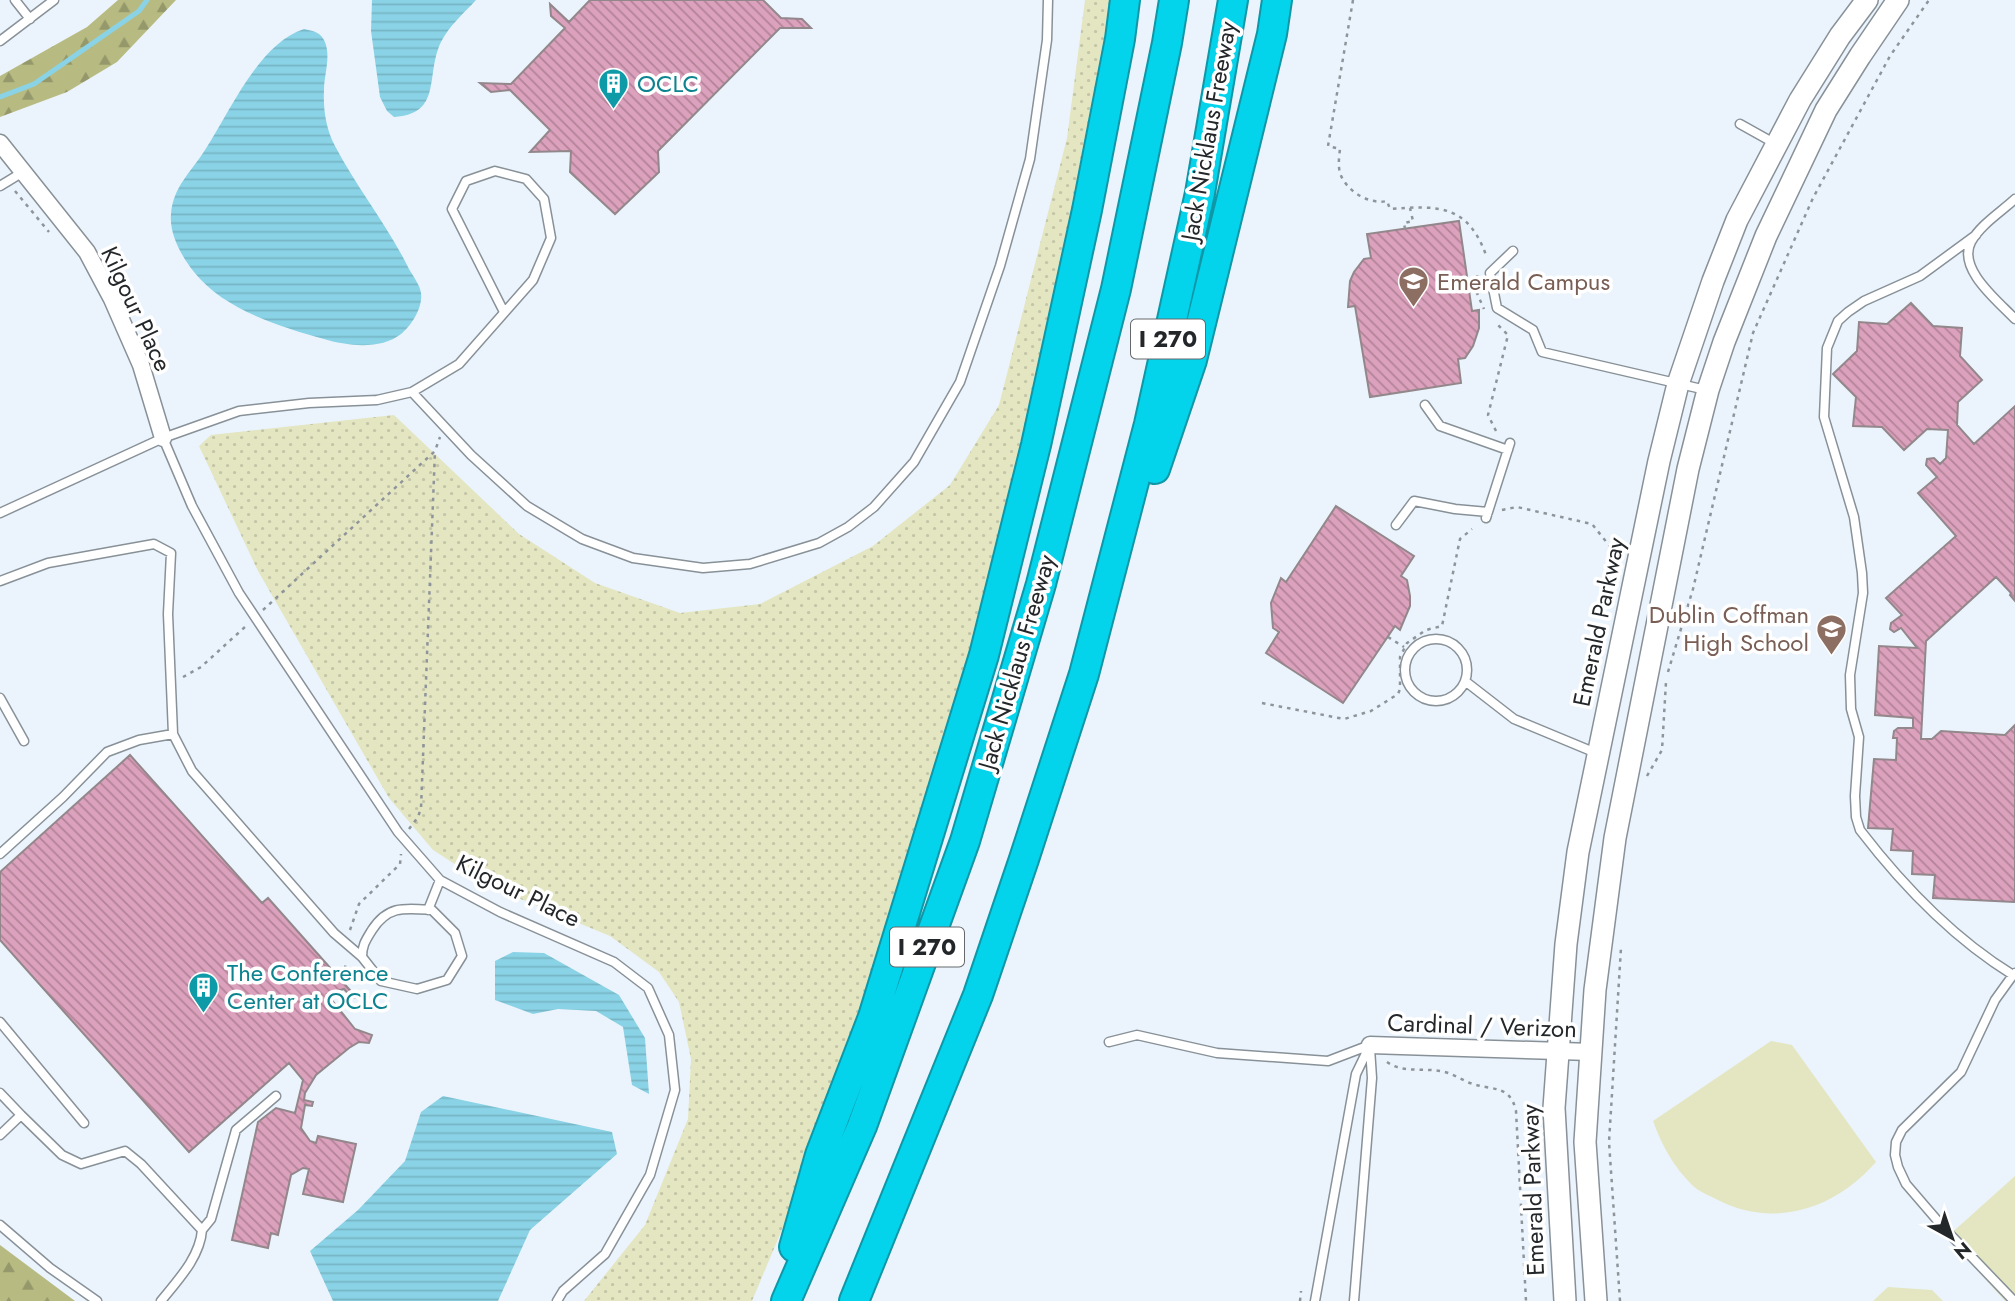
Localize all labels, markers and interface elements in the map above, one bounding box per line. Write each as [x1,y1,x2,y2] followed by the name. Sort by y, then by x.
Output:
[1171,18,1245,246] street label: Jack Nicklaus Freeway
[637,66,699,101] place label: OCLC
[597,67,631,111] building icon: OCLC
[92,241,181,377] street label: Kilgour Place
[1437,264,1610,299] place label: Emerald Campus
[1397,265,1431,309] school or university icon: Emerald Campus
[1131,320,1205,358] road number: I 270
[1564,534,1634,710] street label: Emerald Parkway
[968,550,1064,776] street label: Jack Nicklaus Freeway
[1649,597,1809,660] place label: Dublin Coffman High School
[1815,612,1849,656] school or university icon: Dublin Coffman High School
[450,845,586,936] street label: Kilgour Place
[890,928,964,966] road number: I 270
[227,955,388,1018] place label: The Conference Center at OCLC
[187,970,221,1014] building icon: The Conference Center at OCLC
[1387,1005,1577,1046] street label: Cardinal / Verizon
[1512,1103,1553,1277] street label: Emerald Parkway
[1917,1203,1987,1273] north arrow
[1948,1235,1977,1266] text: N

